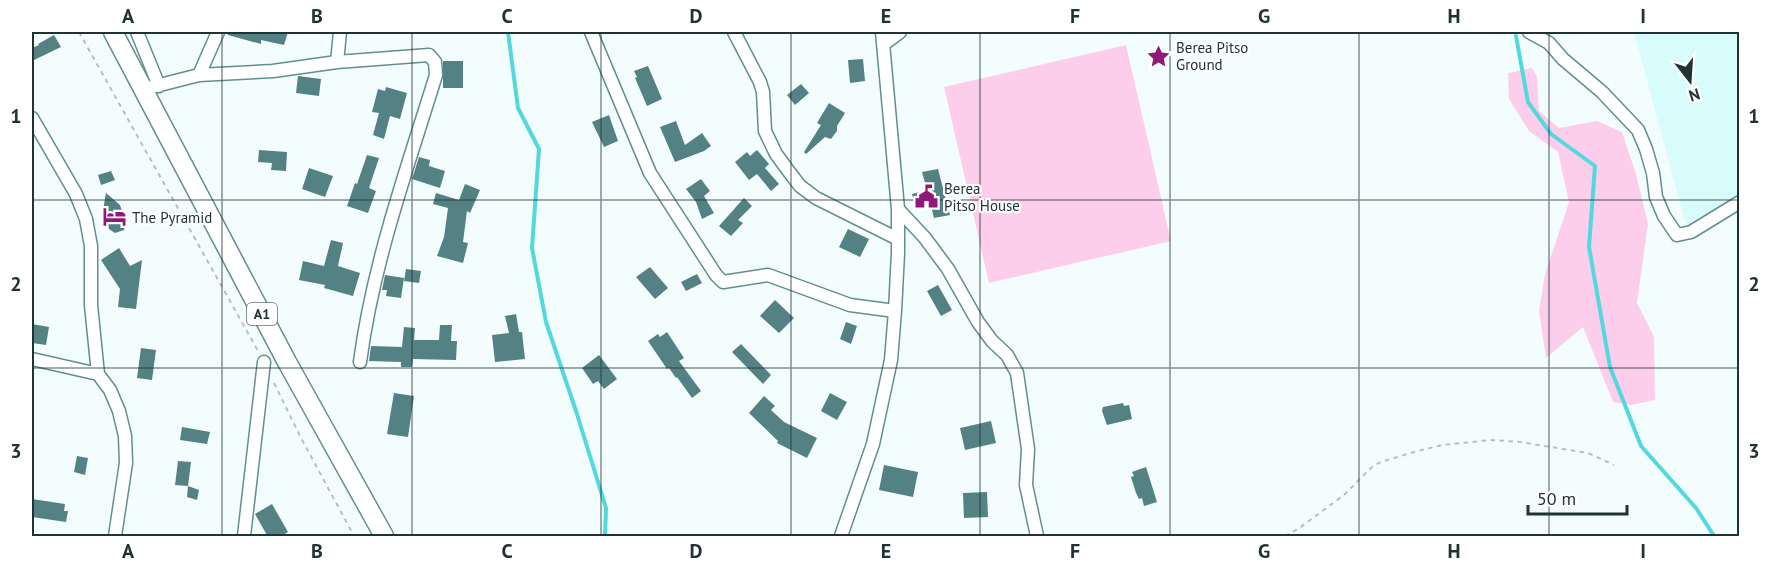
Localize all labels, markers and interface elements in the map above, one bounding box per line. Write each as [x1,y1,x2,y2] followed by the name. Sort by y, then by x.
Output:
[122,3,135,29] text: A
[311,3,323,29] text: B
[501,3,513,29] text: C
[690,3,703,29] text: D
[881,3,891,29] text: E
[1070,3,1080,29] text: F
[1258,3,1270,29] text: G
[1447,3,1461,29] text: H
[1640,3,1646,29] text: I
[1176,38,1248,74] place label: Berea Pitso Ground
[1145,43,1171,69] place icon: Berea Pitso Ground
[1660,51,1720,111] north arrow
[1686,84,1702,106] text: N
[10,103,22,129] text: 1
[1748,103,1760,129] text: 1
[944,179,1020,215] place label: Berea Pitso House
[913,184,939,210] public building icon: Berea Pitso House
[101,204,127,230] hotel icon: The Pyramid
[132,208,212,227] place label: The Pyramid
[10,271,22,297] text: 2
[1748,271,1760,297] text: 2
[247,303,277,325] road number: A1
[10,438,22,464] text: 3
[1748,438,1760,464] text: 3
[1528,478,1627,516] scale bar
[1537,487,1576,510] text: 50 m
[122,538,135,564] text: A
[311,538,323,564] text: B
[501,538,513,564] text: C
[690,538,703,564] text: D
[881,538,891,564] text: E
[1070,538,1080,564] text: F
[1258,538,1270,564] text: G
[1447,538,1461,564] text: H
[1640,538,1646,564] text: I

